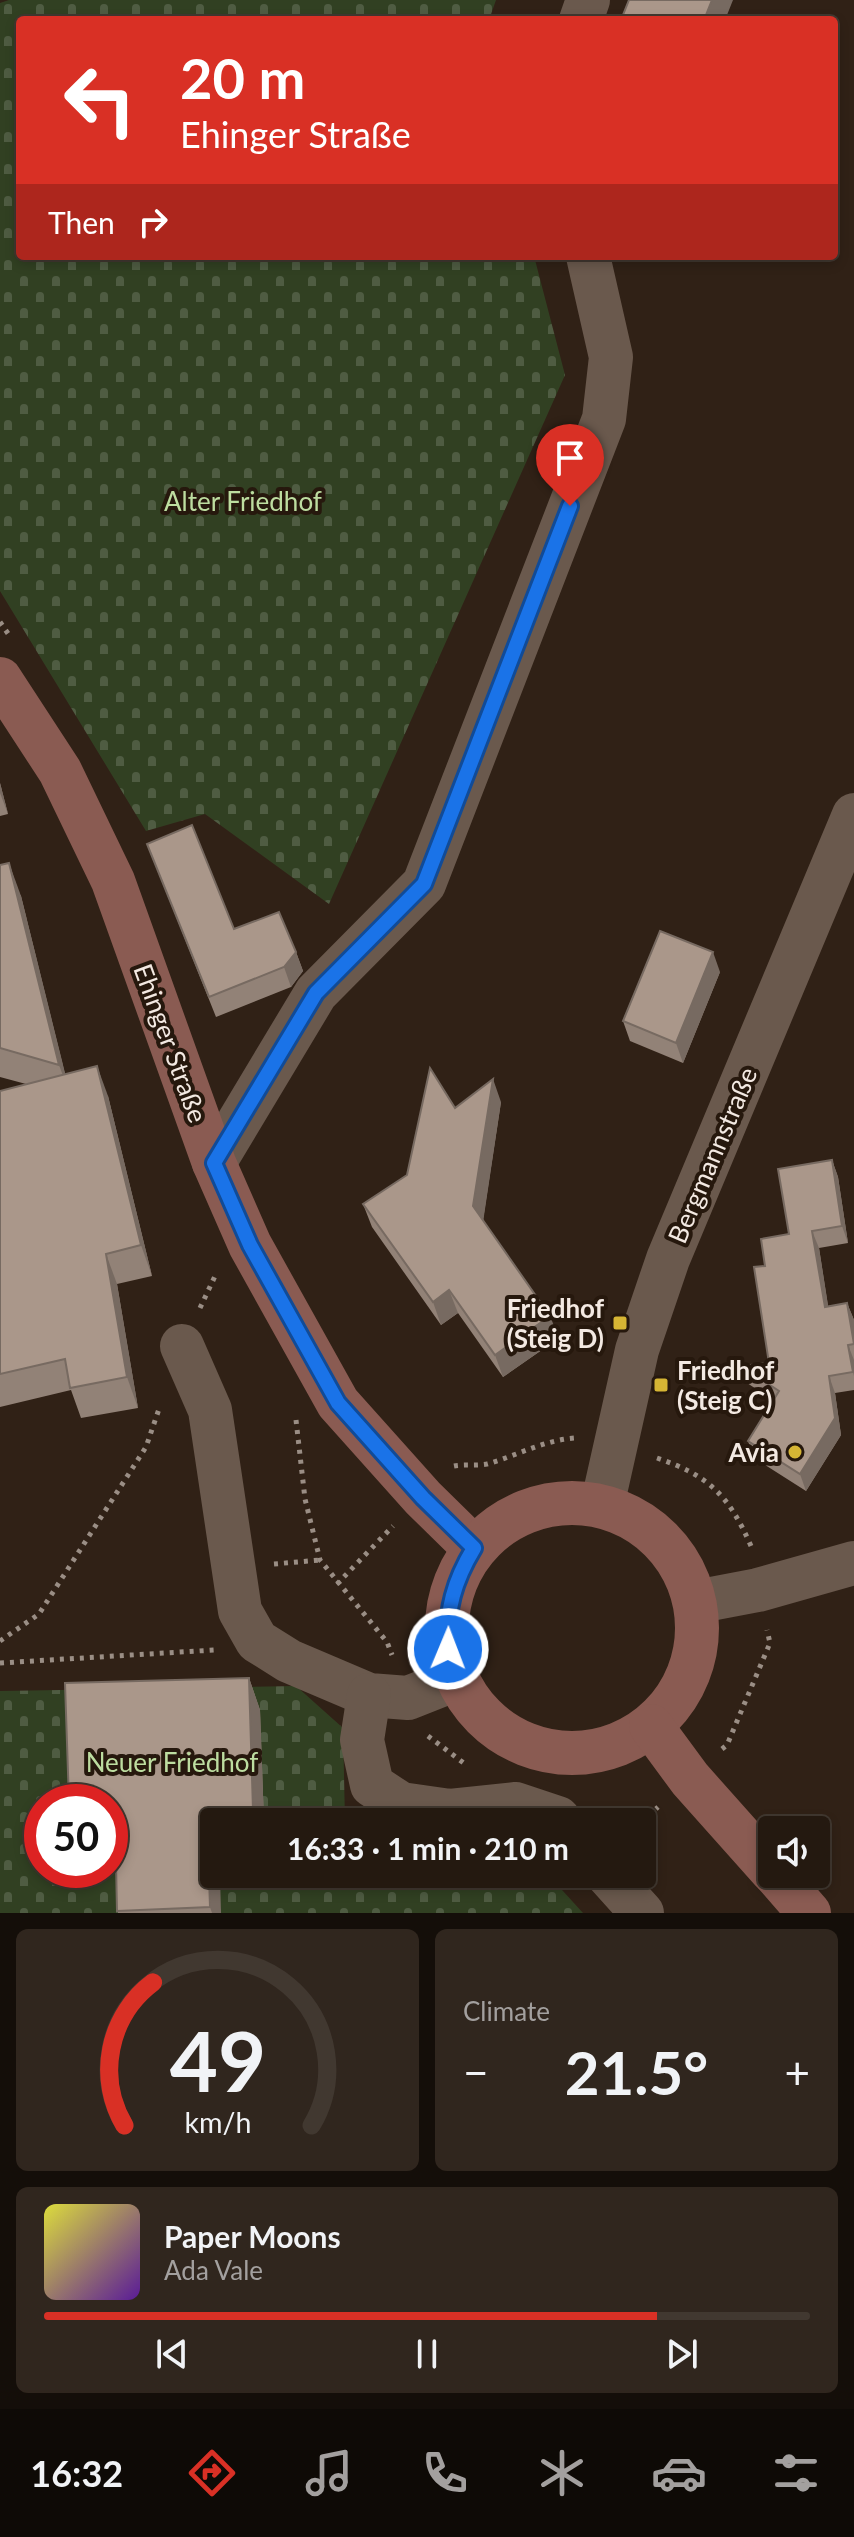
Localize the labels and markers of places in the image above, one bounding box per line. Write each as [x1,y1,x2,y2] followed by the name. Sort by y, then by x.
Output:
[536,424,604,506] pin
[507,1292,605,1354] place label: Friedhof (Steig D)
[611,1314,629,1332] marker: Friedhof (Steig D)
[677,1354,775,1416] place label: Friedhof (Steig C)
[652,1376,670,1394] marker: Friedhof (Steig C)
[728,1436,779,1468] place label: Avia
[786,1443,804,1461] marker: Avia

